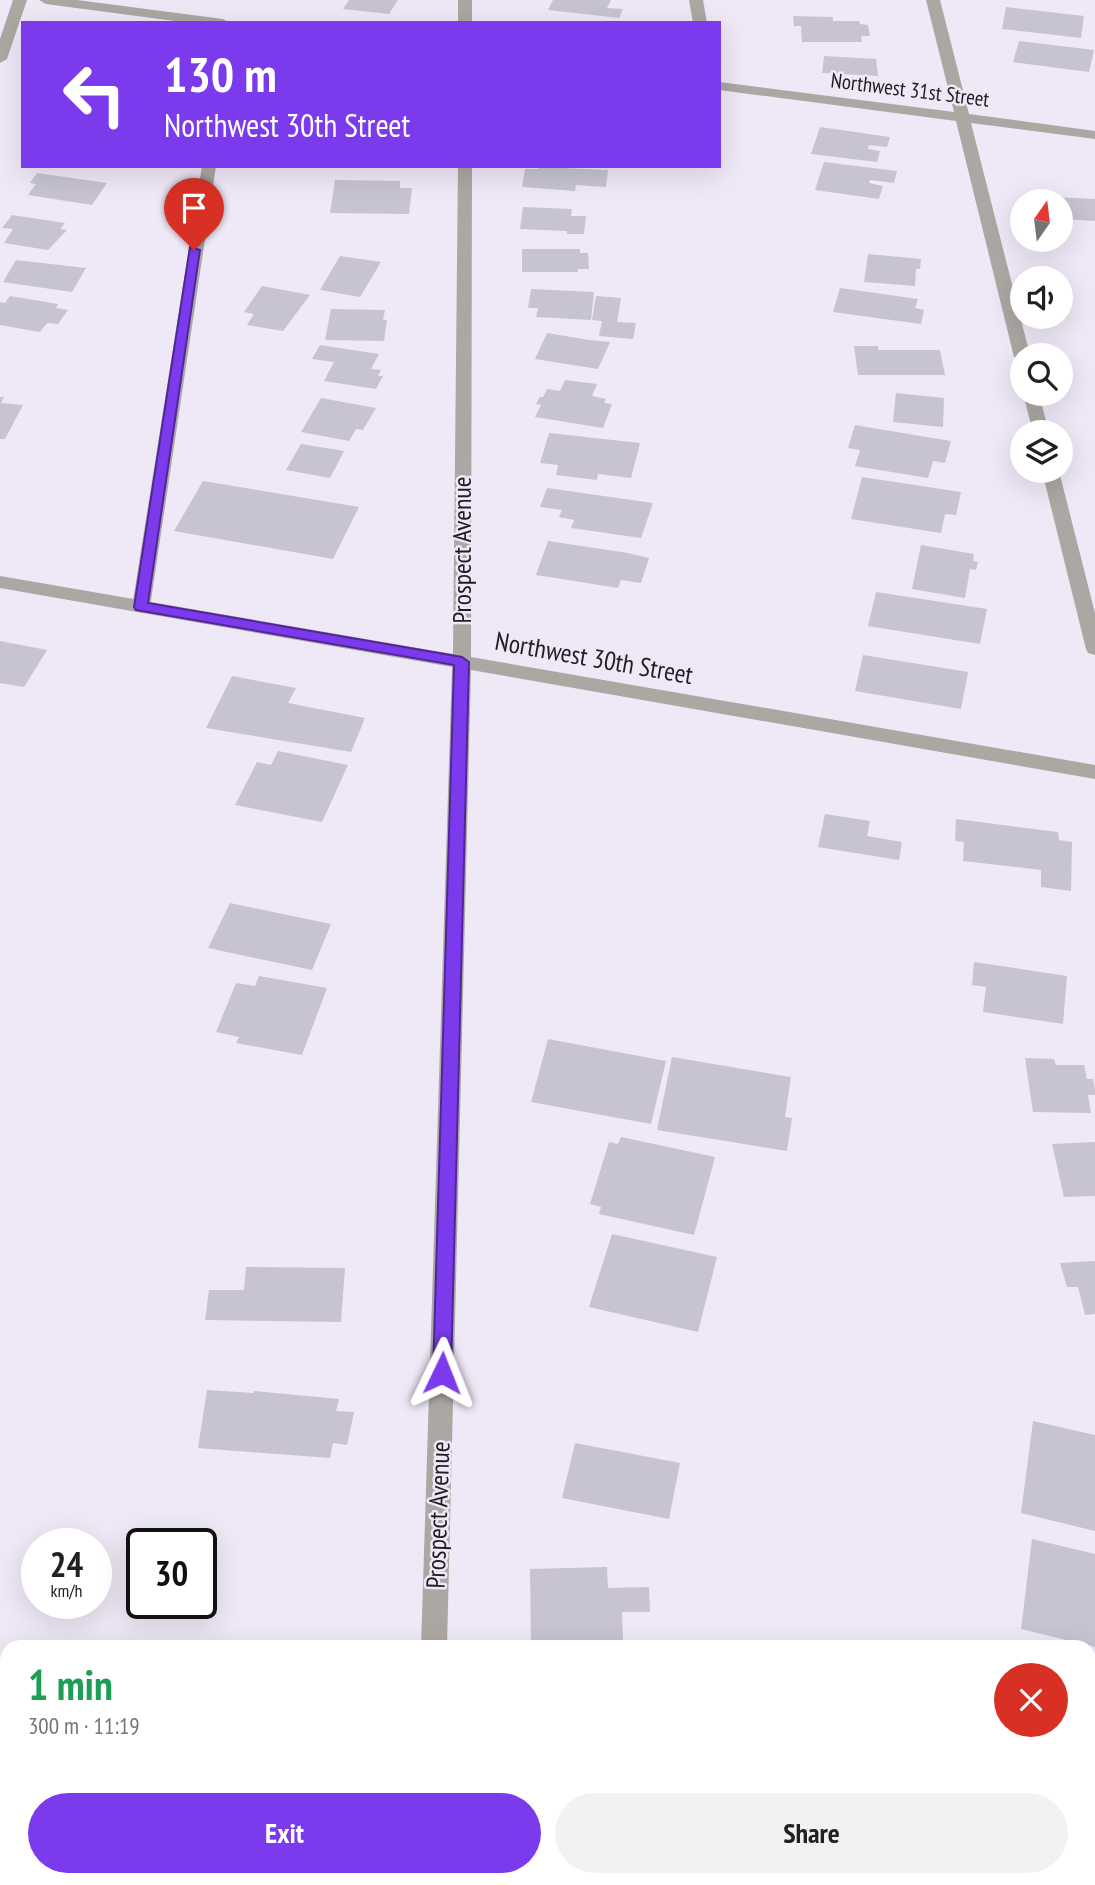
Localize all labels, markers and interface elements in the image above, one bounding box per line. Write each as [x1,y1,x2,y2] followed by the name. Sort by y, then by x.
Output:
[164,42,277,106] text: 130 m
[49,49,140,140] icon: left
[829,66,991,113] street label: Northwest 31st Street
[164,104,410,146] text: Northwest 30th Street
[164,178,224,250] pin
[175,189,213,227] icon: arrive
[1010,189,1073,252] north arrow
[1010,189,1073,483] map controls
[1010,266,1073,329] button: sound
[1010,343,1073,406] button: search
[1010,420,1073,483] button: layers
[445,477,478,623] street label: Prospect Avenue
[493,624,696,691] street label: Northwest 30th Street
[405,1336,479,1410] position arrow
[418,1441,457,1589] street label: Prospect Avenue
[126,1528,217,1619] speed limit sign: 30
[50,1541,83,1587] text: 24
[51,1579,82,1602] text: km/h
[28,1657,113,1712] text: 1 min
[994,1663,1068,1737] button: close
[28,1711,140,1740] text: 300 m · 11:19
[28,1793,541,1873] button: Exit
[555,1793,1068,1873] button: Share

